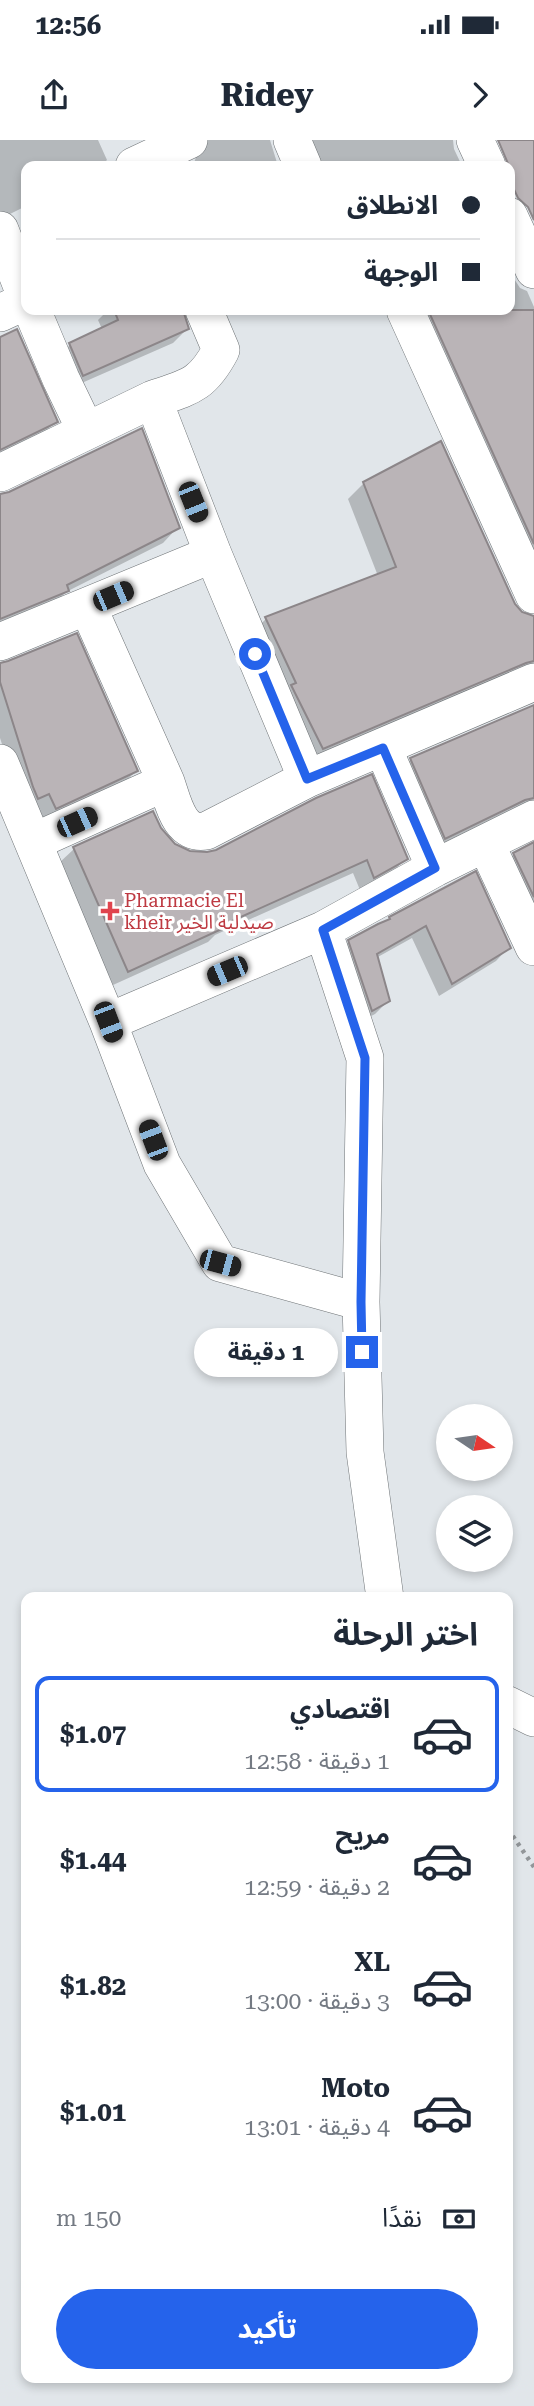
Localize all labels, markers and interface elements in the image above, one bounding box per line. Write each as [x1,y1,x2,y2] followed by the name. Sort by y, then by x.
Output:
[35,10,101,40] text: 12:56
[35,76,73,114] icon: share
[220,76,314,114] text: Ridey
[461,76,499,114] icon: forward
[347,190,438,220] text: الانطلاق
[364,257,438,287] text: الوجهة
[176,479,211,525] car
[90,578,137,614] car
[239,638,271,670] route start
[54,804,101,840] car
[124,889,274,934] place label: Pharmacie El kheir صيدلية الخير
[102,903,118,919] marker: Pharmacie El kheir صيدلية الخير
[204,953,251,989] car
[91,999,126,1045] car
[136,1117,171,1163] car
[197,1247,244,1279] car
[194,1328,338,1376] callout: 1 دقيقة
[346,1336,378,1368] route end
[228,1339,304,1366] text: 1 دقيقة
[436,1404,513,1480] north arrow
[436,1404,513,1572] map controls
[436,1495,513,1572] button: layers
[333,1615,478,1653] text: اختر الرحلة
[290,1694,390,1724] text: اقتصادي
[411,1703,474,1766] icon: car
[60,1719,126,1749] text: $1.07
[244,1748,390,1775] text: 1 دقيقة · 12:58
[335,1820,390,1850] text: مريح
[411,1829,474,1892] icon: car
[60,1845,126,1875] text: $1.44
[244,1874,390,1901] text: 2 دقيقة · 12:59
[354,1947,390,1977] text: XL
[411,1955,474,2018] icon: car
[60,1971,126,2001] text: $1.82
[244,1988,390,2015] text: 3 دقيقة · 13:00
[321,2073,390,2103] text: Moto
[411,2081,474,2144] icon: car
[60,2097,126,2127] text: $1.01
[244,2114,390,2141] text: 4 دقيقة · 13:01
[440,2200,478,2238] icon: cash
[382,2203,422,2233] text: نقدًا
[56,2205,121,2232] text: 150 m
[56,2289,478,2369] button: تأكيد

